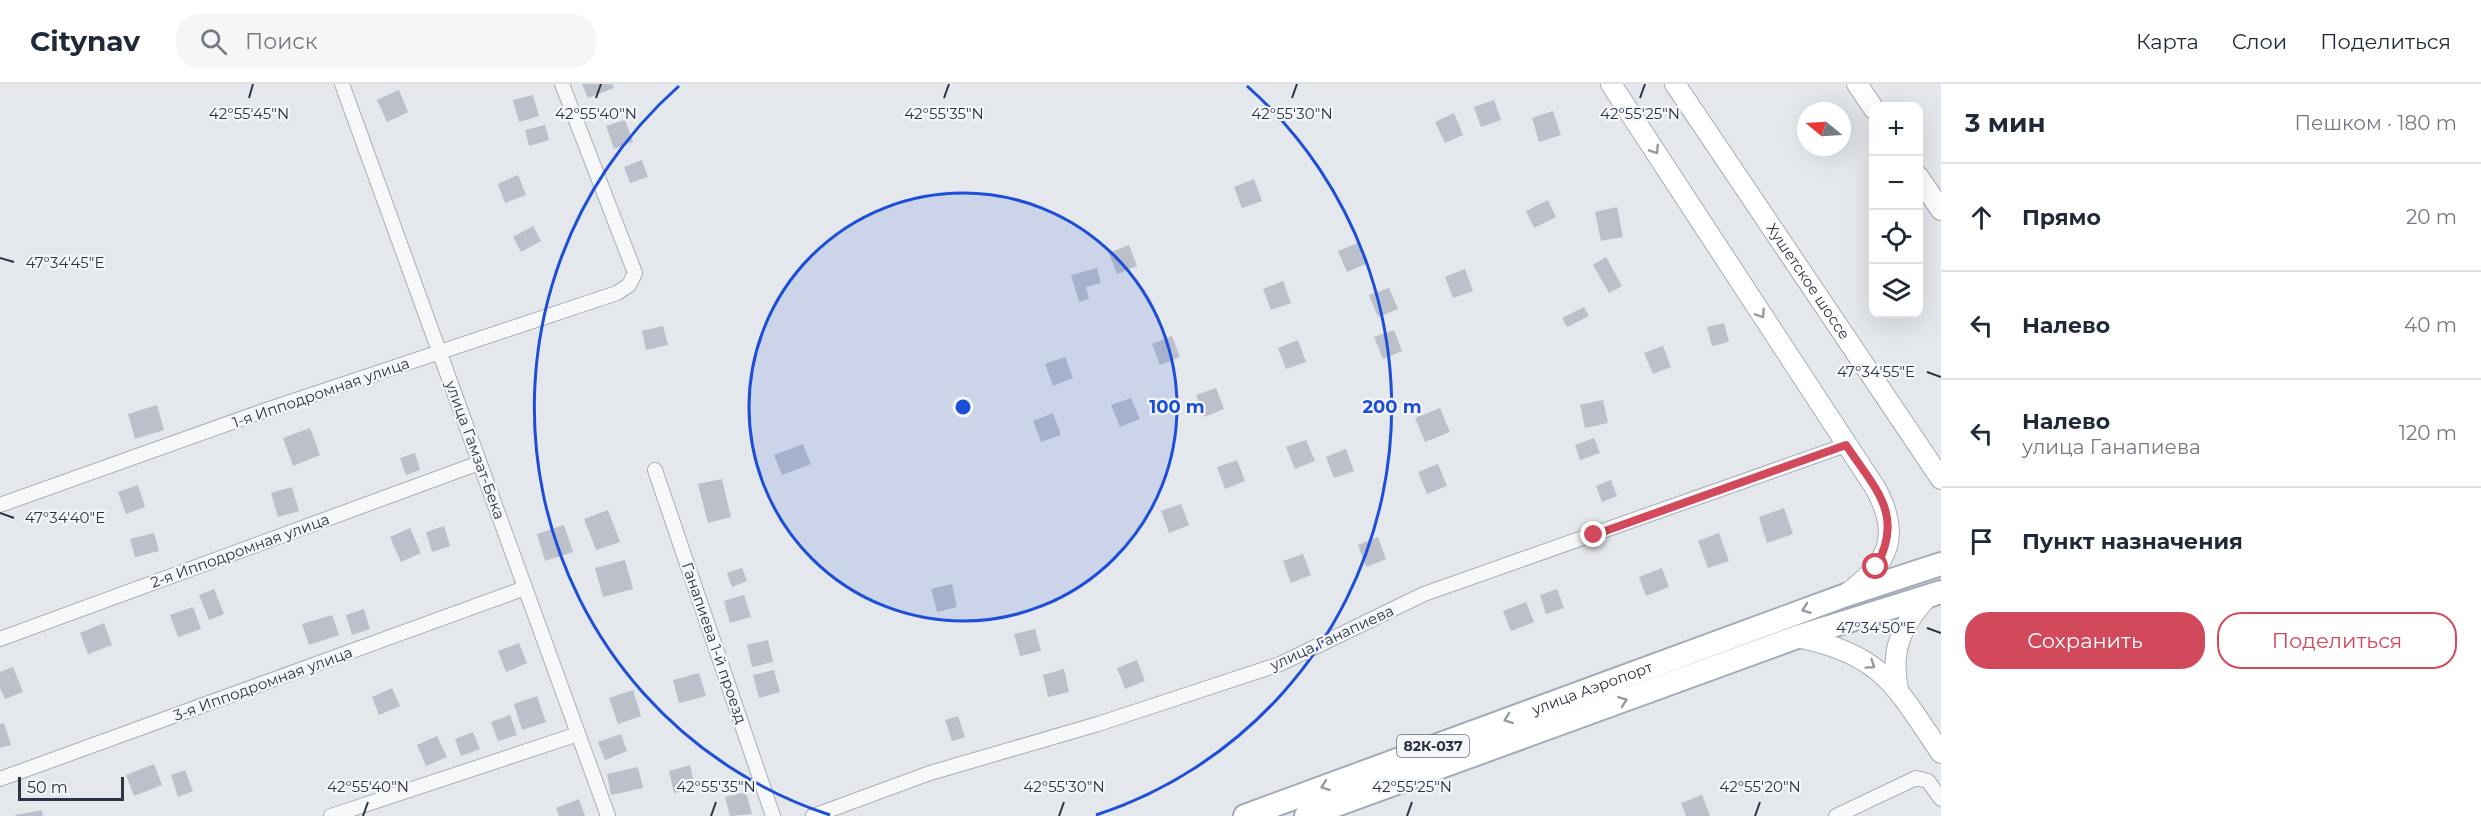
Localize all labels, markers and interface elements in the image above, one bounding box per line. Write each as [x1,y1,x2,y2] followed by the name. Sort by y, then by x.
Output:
[176,14,596,68] search box
[30,24,140,58] text: Citynav
[197,25,230,58] icon: search
[245,28,318,55] text: Поиск
[2136,29,2199,54] text: Карта
[2232,29,2287,54] text: Слои
[2320,29,2451,54] text: Поделиться
[1797,102,1851,156] north arrow
[1869,102,1923,318] map controls
[1869,102,1923,156] button: +
[209,104,289,123] text: 42°55'45"N
[555,104,637,123] text: 42°55'40"N
[904,104,984,123] text: 42°55'35"N
[1251,104,1333,123] text: 42°55'30"N
[1600,104,1680,123] text: 42°55'25"N
[1965,107,2045,139] text: 3 мин
[2295,111,2457,135] text: Пешком · 180 m
[1647,144,1659,154] one-way arrow
[1869,156,1923,210] button: −
[1965,201,1998,234] icon: ahead
[2022,204,2101,231] text: Прямо
[2406,205,2457,229] text: 20 m
[1869,210,1923,264] button: locate
[1762,219,1854,343] street label: Хушетское шоссе
[26,253,104,272] text: 47°34'45"E
[1869,264,1923,318] button: layers
[1753,308,1765,318] one-way arrow
[1965,309,1998,342] icon: left
[2022,312,2110,339] text: Налево
[2404,313,2457,337] text: 40 m
[230,353,412,432] street label: 1-я Ипподромная улица
[1837,362,1915,381] text: 47°34'55"E
[441,377,509,522] street label: улица Гамзат-Бека
[1149,396,1205,418] text: 100 m
[1362,396,1422,418] text: 200 m
[953,397,973,417] centre of rings
[2022,408,2110,435] text: Налево
[1965,417,1998,450] icon: left
[2399,421,2457,445] text: 120 m
[2022,435,2201,459] text: улица Ганапиева
[25,508,105,527] text: 47°34'40"E
[148,509,332,592] street label: 2-я Ипподромная улица
[1580,521,1606,547] route end
[1965,525,1998,558] icon: arrive
[2022,528,2243,555] text: Пункт назначения
[1862,553,1888,579] route start
[678,560,751,726] street label: Ганапиева 1-й проезд
[1266,601,1397,675] street label: улица Ганапиева
[1801,602,1812,614] one-way arrow
[1965,612,2205,669] button: Сохранить
[2217,612,2457,669] button: Поделиться
[1836,618,1916,637] text: 47°34'50"E
[171,642,355,725] street label: 3-я Ипподромная улица
[1528,657,1656,719] street label: улица Аэропорт
[1864,658,1875,669] one-way arrow
[1617,695,1627,708] one-way arrow
[1503,712,1514,724] one-way arrow
[1397,735,1469,757] road number: 82К-037
[18,774,124,802] scale bar
[327,777,409,796] text: 42°55'40"N
[676,777,756,796] text: 42°55'35"N
[1023,777,1105,796] text: 42°55'30"N
[1372,777,1452,796] text: 42°55'25"N
[1719,777,1801,796] text: 42°55'20"N
[27,778,68,797] text: 50 m
[1320,779,1331,792] one-way arrow

